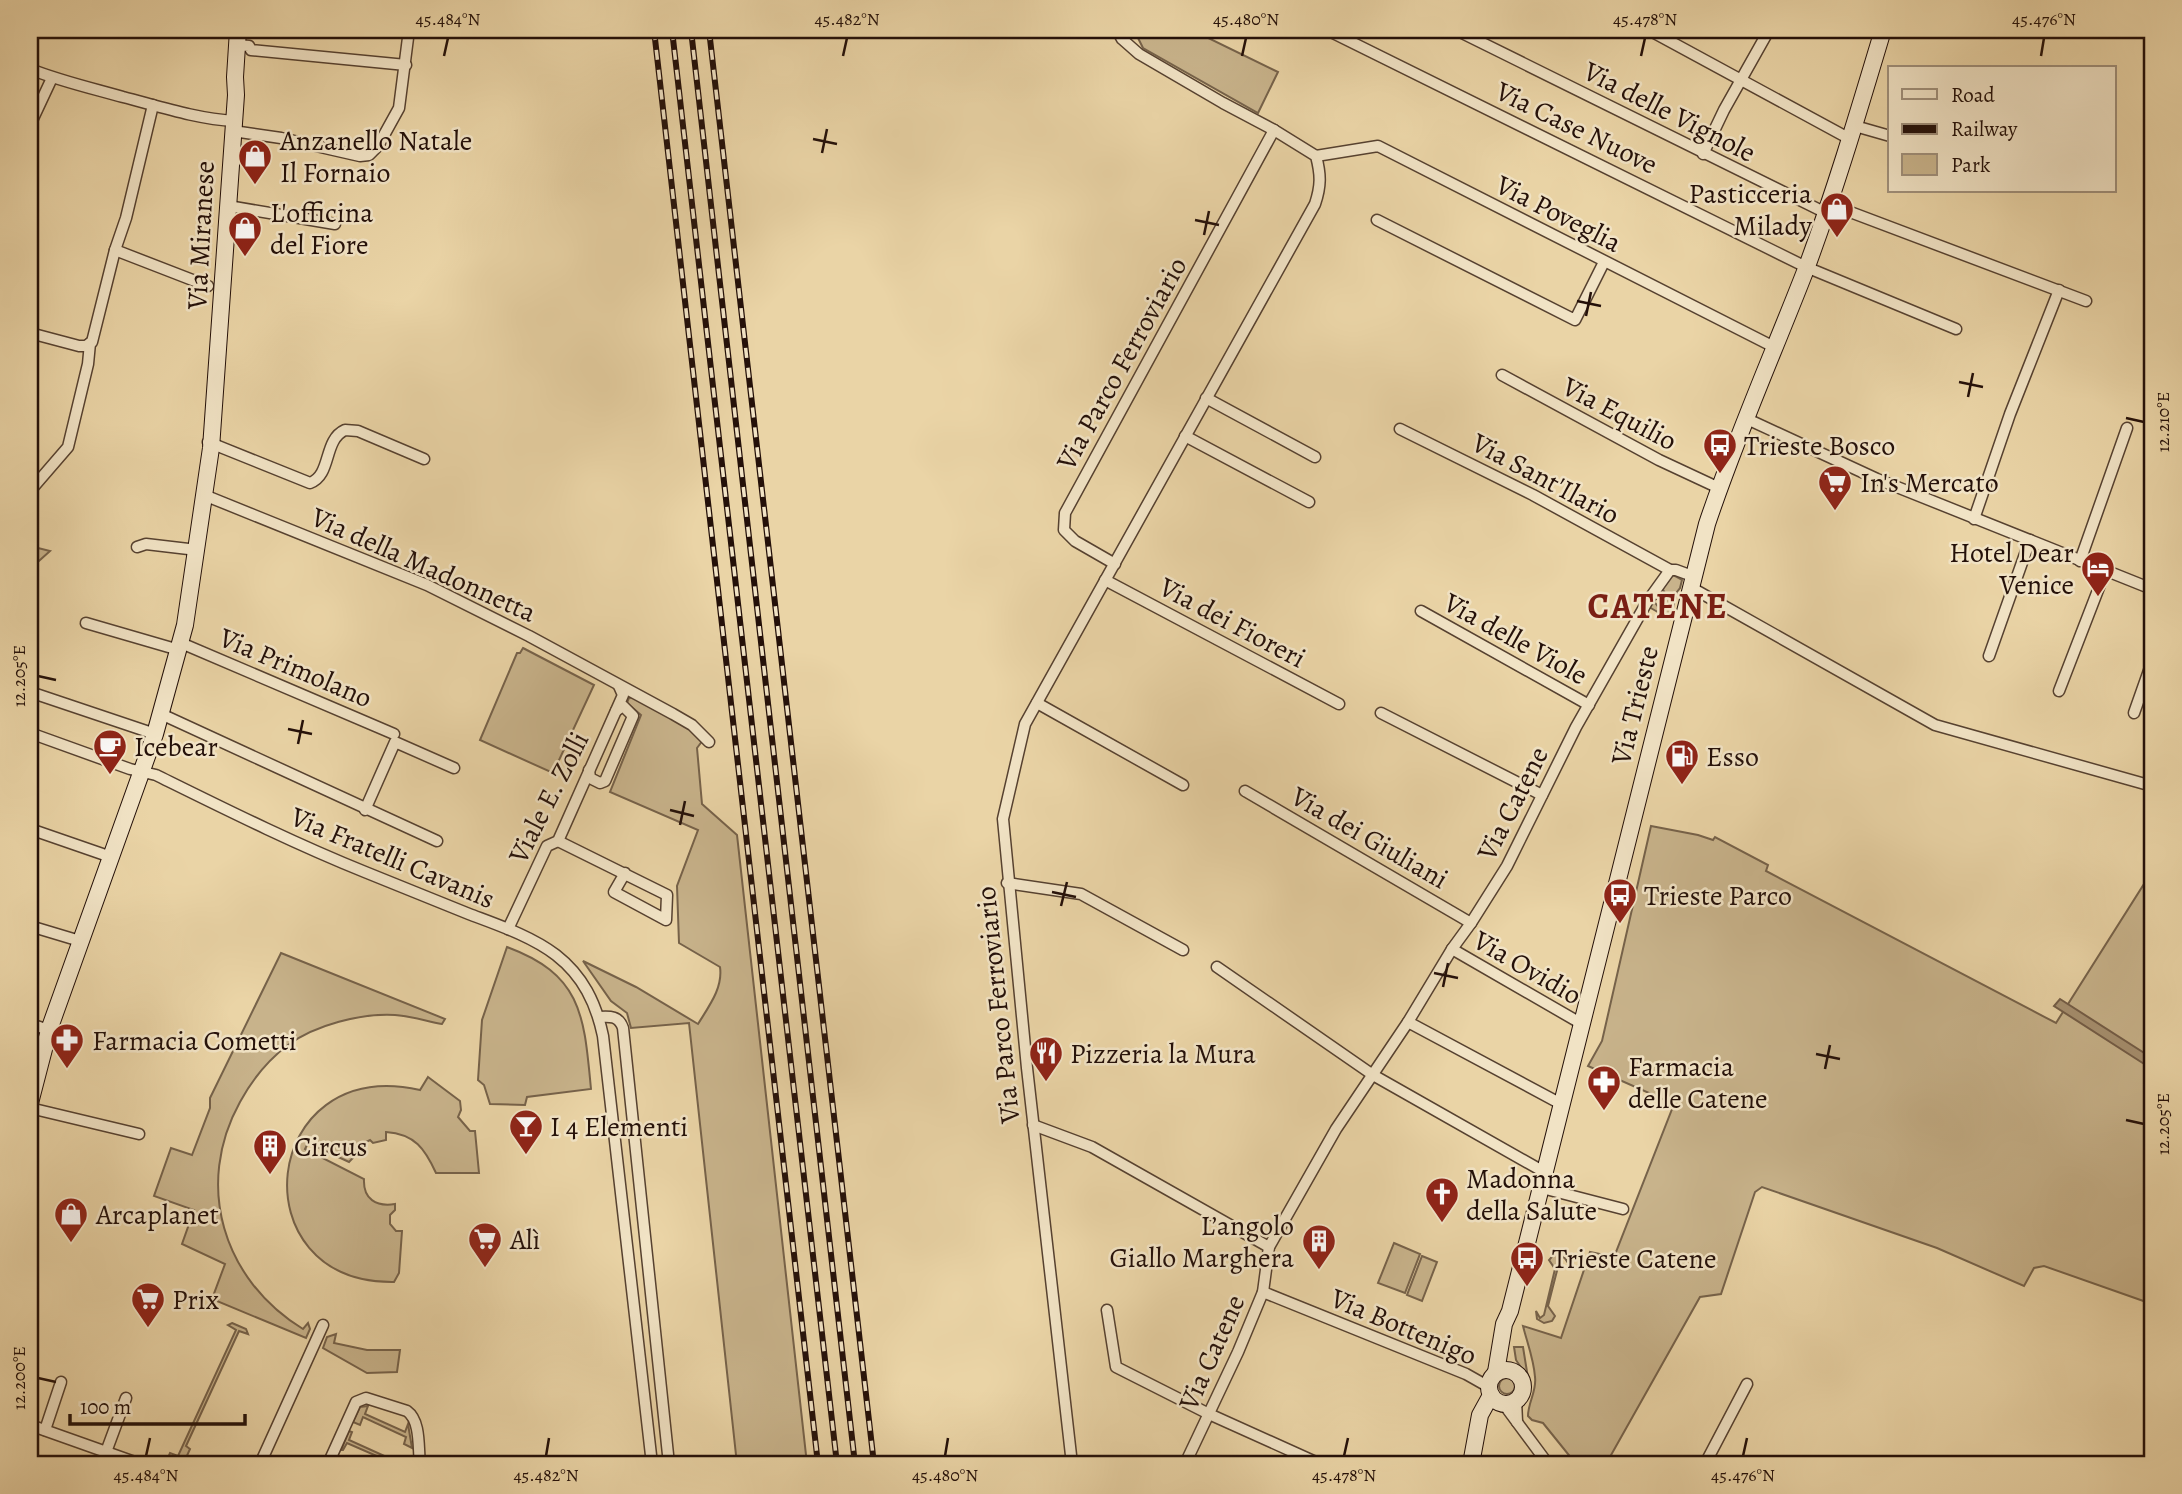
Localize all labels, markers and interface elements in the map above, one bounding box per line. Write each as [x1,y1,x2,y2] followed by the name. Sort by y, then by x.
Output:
[416,7,480,31] text: 45.484°N
[814,7,880,31] text: 45.482°N
[1213,7,1279,31] text: 45.480°N
[1613,7,1677,31] text: 45.478°N
[2012,7,2076,31] text: 45.476°N
[1576,52,1762,172] street label: Via delle Vignole
[1888,66,2116,192] legend
[1488,72,1664,183] street label: Via Case Nuove
[1951,81,1995,109] text: Road
[1951,115,2018,143] text: Railway
[279,122,472,192] place label: Anzanello Natale Il Fornaio
[236,137,274,186] shop icon: Anzanello Natale Il Fornaio
[1951,151,1991,179] text: Park
[178,160,224,311] street label: Via Miranese
[1488,166,1628,262] street label: Via Poveglia
[1689,175,1812,245] place label: Pasticceria Milady
[1818,190,1856,239] shop icon: Pasticceria Milady
[270,194,373,264] place label: L'officina del Fiore
[226,209,264,258] shop icon: L'officina del Fiore
[1047,250,1196,478] street label: Via Parco Ferroviario
[1555,367,1683,460] street label: Via Equilio
[2151,392,2175,452] text: 12.210°E
[1464,424,1626,534] street label: Via Sant'Ilario
[1701,426,1739,475] bus stop icon: Trieste Bosco
[1744,427,1895,465] place label: Trieste Bosco
[1816,463,1854,512] supermarket icon: In's Mercato
[1860,464,1999,502] place label: In's Mercato
[304,498,542,632] street label: Via della Madonnetta
[1949,534,2074,604] place label: Hotel Dear Venice
[2079,549,2117,598] hotel icon: Hotel Dear Venice
[1152,568,1312,677] street label: Via dei Fioreri
[1587,582,1729,630] district label: CATENE
[1436,583,1594,694] street label: Via delle Viole
[212,618,378,717] street label: Via Primolano
[1602,642,1668,770] street label: Via Trieste
[7,645,31,707] text: 12.205°E
[499,725,598,871] street label: Viale E. Zolli
[91,727,129,776] cafe icon: Icebear
[134,728,218,766] place label: Icebear
[1663,737,1701,786] fuel station icon: Esso
[1706,738,1759,776] place label: Esso
[1468,740,1558,868] street label: Via Catene
[1283,777,1455,898] street label: Via dei Giuliani
[284,797,500,918] street label: Via Fratelli Cavanis
[1601,876,1639,925] bus stop icon: Trieste Parco
[1644,877,1792,915] place label: Trieste Parco
[967,885,1029,1126] street label: Via Parco Ferroviario
[1465,921,1589,1014] street label: Via Ovidio
[48,1021,86,1070] pharmacy icon: Farmacia Cometti
[92,1022,297,1060] place label: Farmacia Cometti
[1027,1034,1065,1083] restaurant icon: Pizzeria la Mura
[1070,1035,1256,1073] place label: Pizzeria la Mura
[1628,1048,1768,1118] place label: Farmacia delle Catene
[1585,1063,1623,1112] pharmacy icon: Farmacia delle Catene
[2151,1093,2175,1155] text: 12.205°E
[507,1107,545,1156] bar icon: I 4 Elementi
[550,1108,688,1146] place label: I 4 Elementi
[251,1127,289,1176] building icon: Circus
[294,1128,368,1166] place label: Circus
[1466,1160,1597,1230] place label: Madonna della Salute
[1423,1175,1461,1224] church icon: Madonna della Salute
[52,1195,90,1244] shop icon: Arcaplanet
[95,1196,219,1234] place label: Arcaplanet
[1110,1207,1294,1277] place label: L’angolo Giallo Marghera
[466,1220,504,1269] supermarket icon: Alì
[509,1221,541,1259] place label: Alì
[1300,1222,1338,1271] building icon: L’angolo Giallo Marghera
[1508,1239,1546,1288] bus stop icon: Trieste Catene
[1552,1240,1716,1278] place label: Trieste Catene
[1324,1279,1482,1375] street label: Via Bottenigo
[129,1280,167,1329] supermarket icon: Prix
[172,1281,220,1319] place label: Prix
[1169,1289,1254,1417] street label: Via Catene
[7,1346,31,1410] text: 12.200°E
[70,1382,245,1426] scale bar
[80,1393,131,1421] text: 100 m
[114,1463,178,1487] text: 45.484°N
[513,1463,579,1487] text: 45.482°N
[912,1463,978,1487] text: 45.480°N
[1312,1463,1376,1487] text: 45.478°N
[1711,1463,1775,1487] text: 45.476°N

